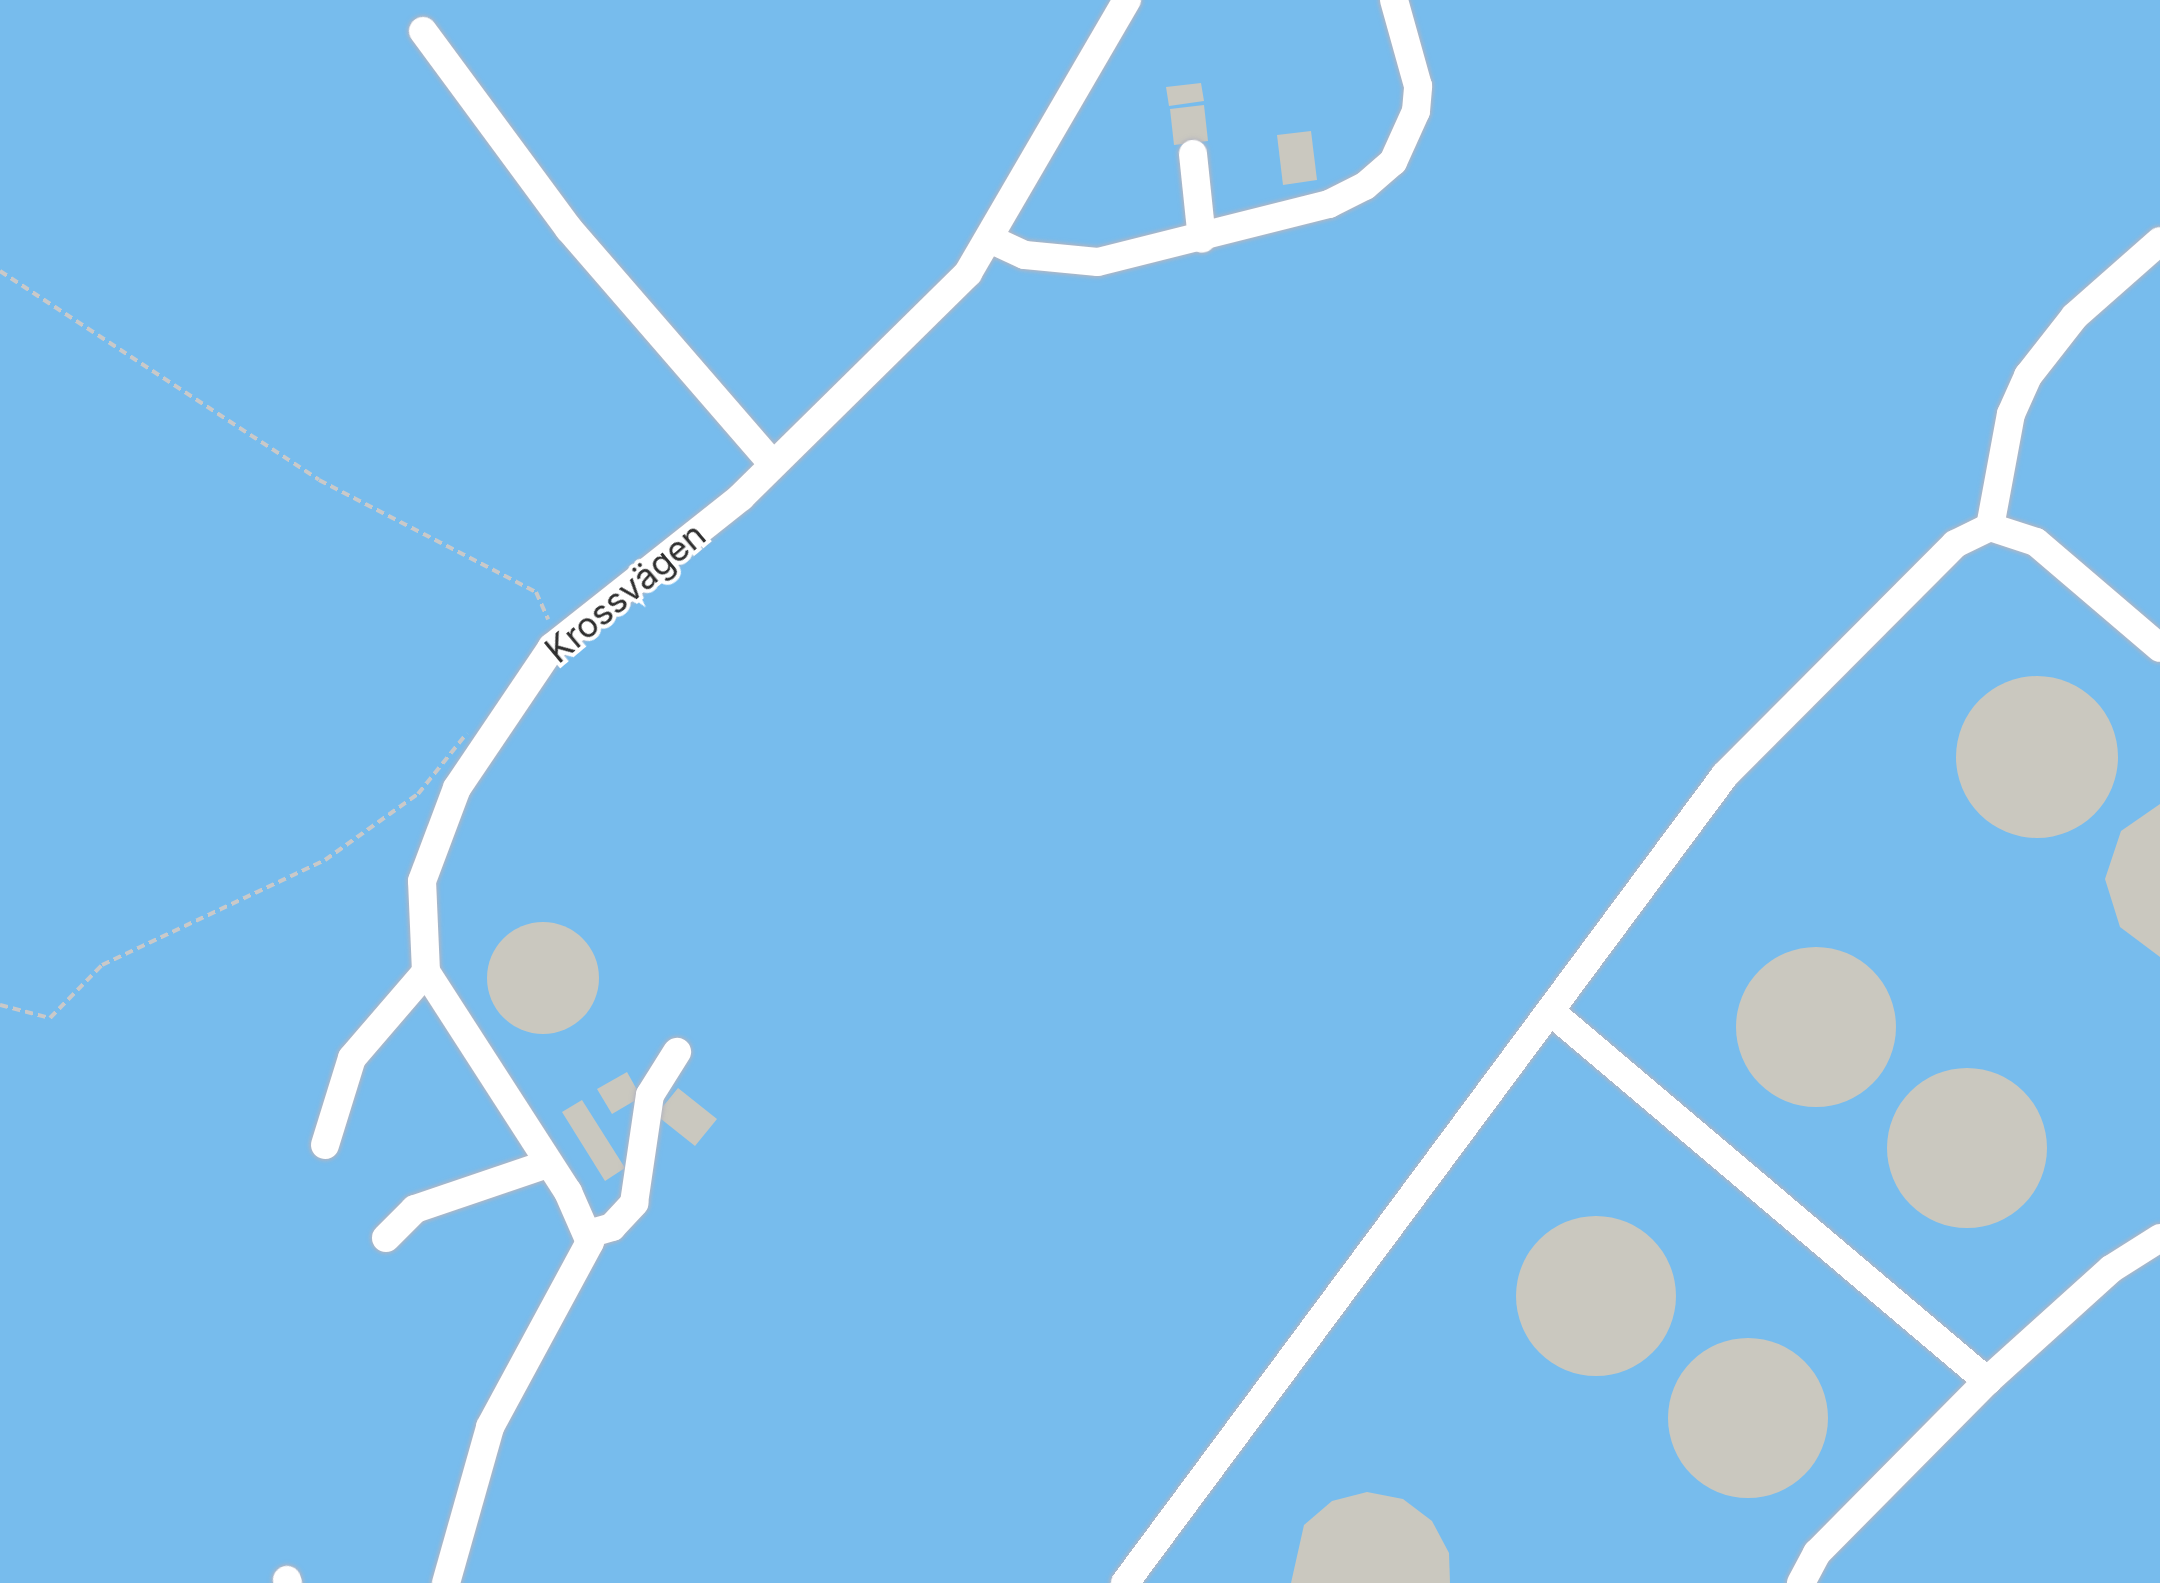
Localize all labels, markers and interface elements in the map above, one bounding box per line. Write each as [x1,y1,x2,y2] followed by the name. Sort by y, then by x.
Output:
[537,513,713,671] street label: Krossvägen

